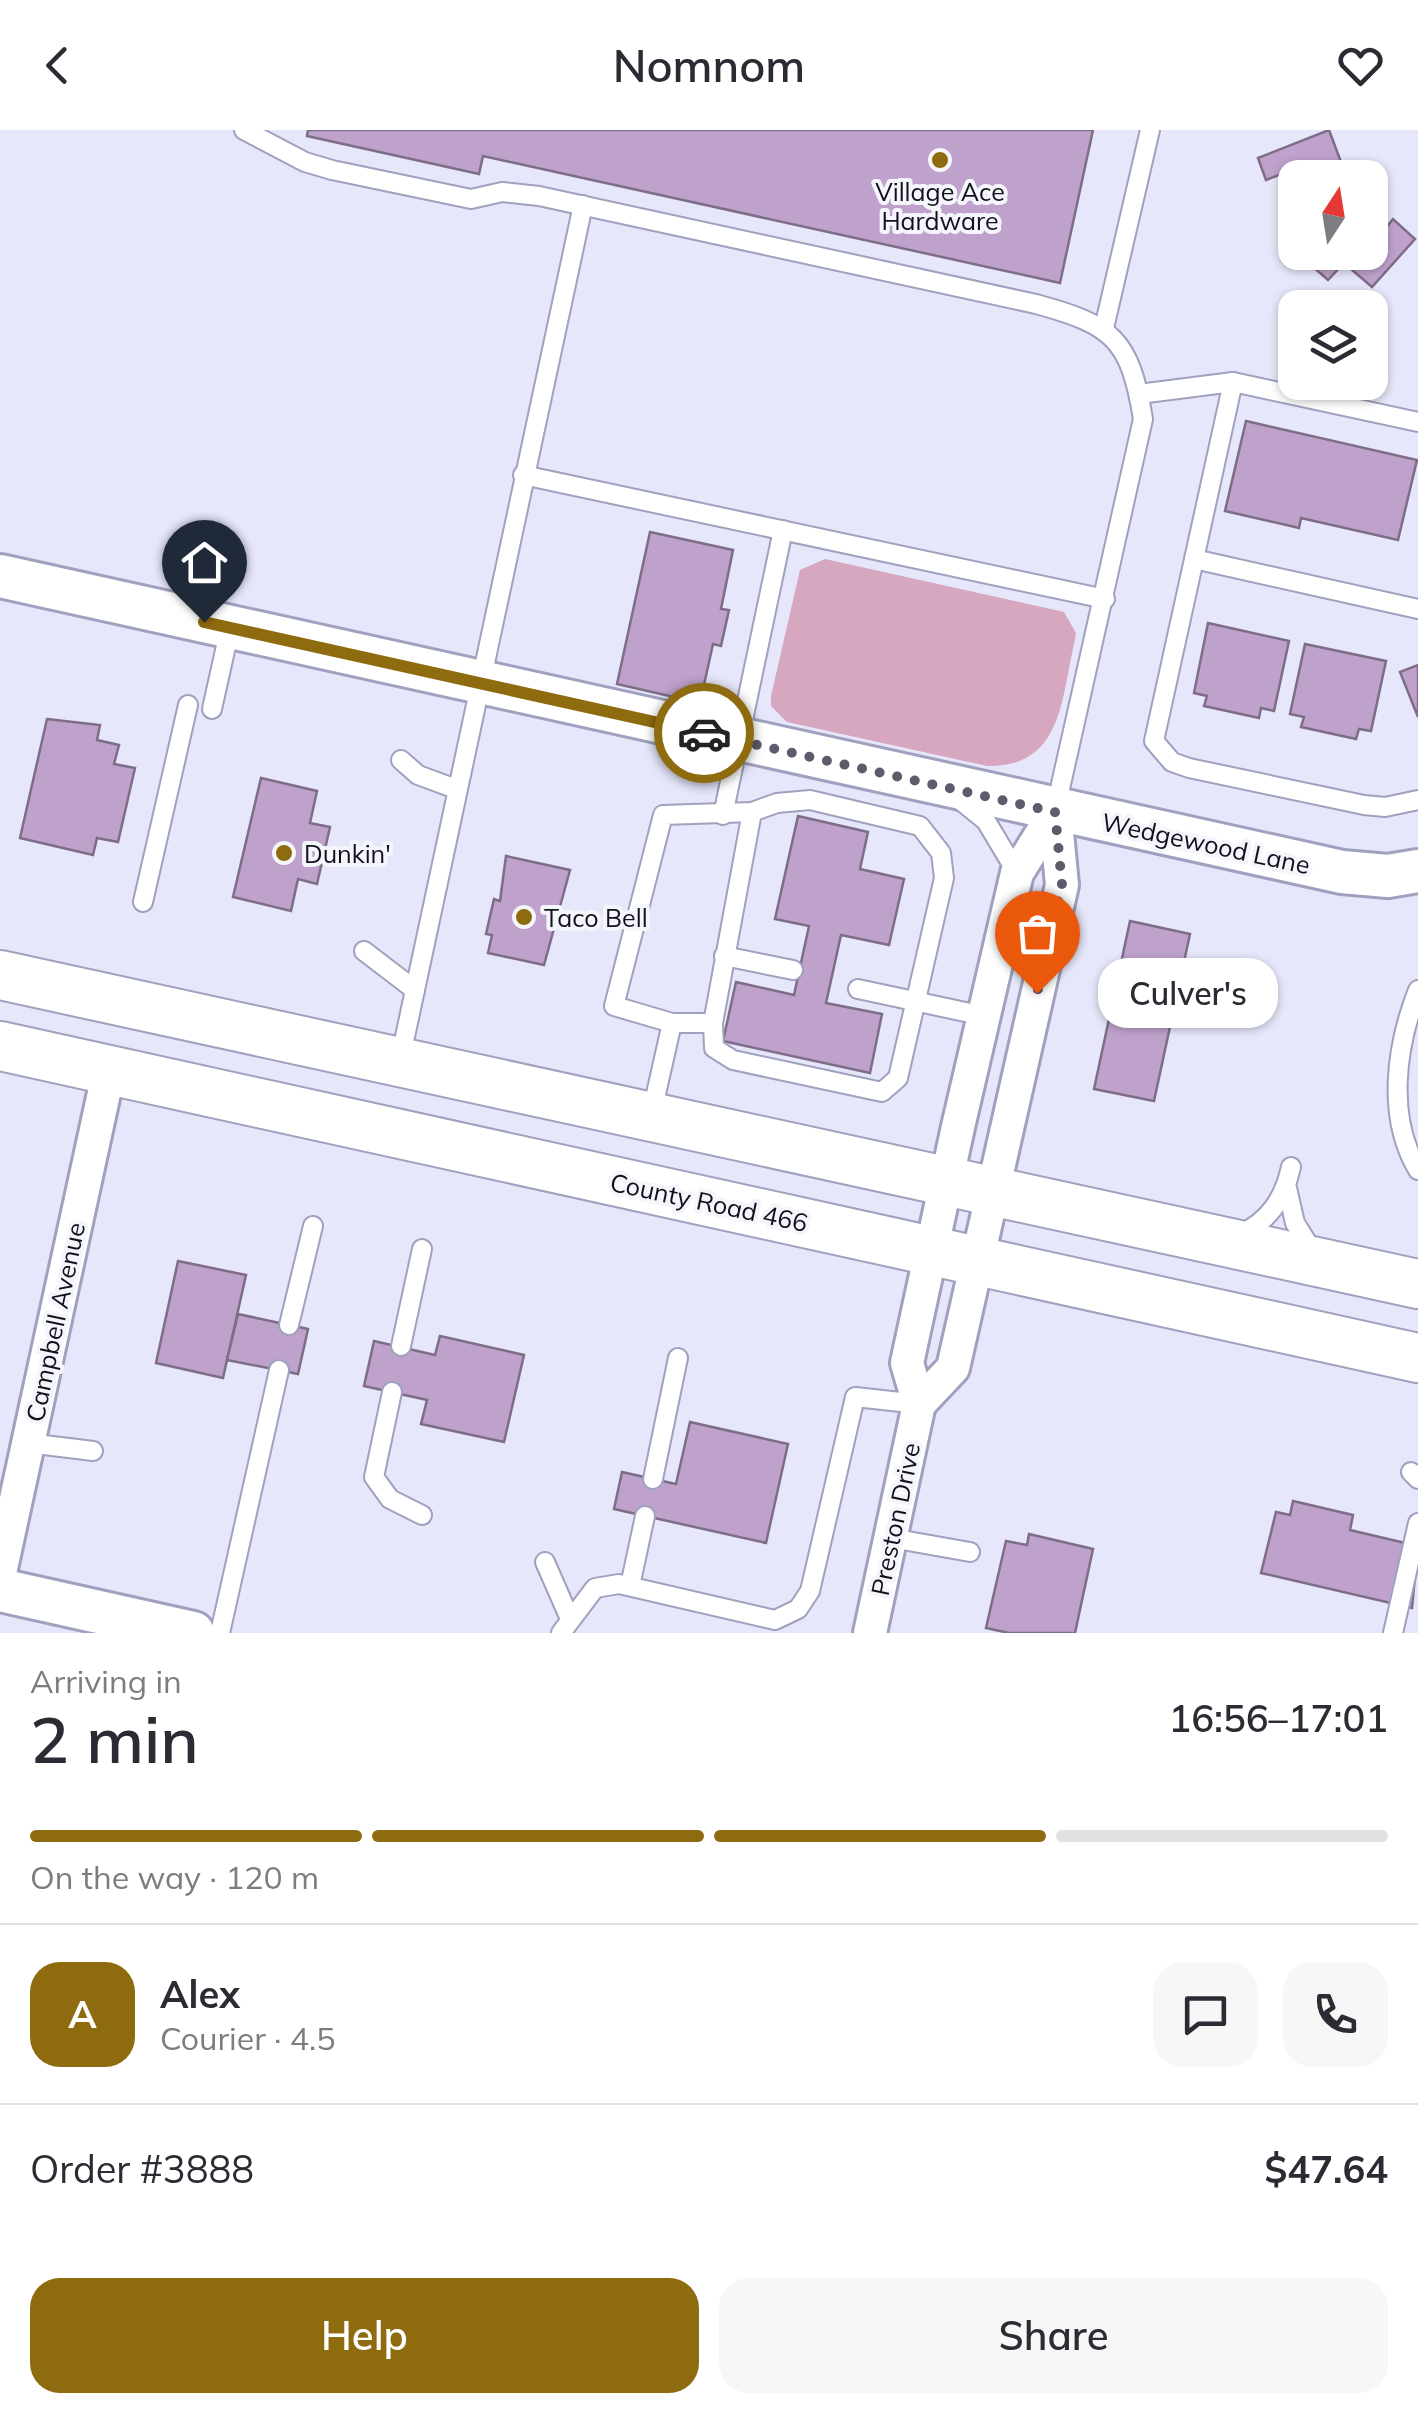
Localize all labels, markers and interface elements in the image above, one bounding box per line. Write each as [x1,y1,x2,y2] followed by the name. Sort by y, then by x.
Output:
[613,37,805,93] text: Nomnom
[30,38,85,93] icon: back
[1333,38,1388,93] icon: heart
[929,149,951,171] marker: Village Ace Hardware
[1278,160,1388,270] north arrow
[1278,160,1388,400] map controls
[875,176,1005,236] place label: Village Ace Hardware
[1278,290,1388,400] button: layers
[162,520,247,623] pin
[177,535,232,590] icon: home
[654,683,754,783] courier
[677,706,732,761] icon: car
[1099,806,1313,880] street label: Wedgewood Lane
[304,838,391,869] place label: Dunkin'
[273,842,295,864] marker: Dunkin'
[995,891,1080,994] pin
[544,902,648,933] place label: Taco Bell
[513,906,535,928] marker: Taco Bell
[1010,906,1065,961] icon: bag
[1097,958,1277,1028] callout: Culver's
[1129,973,1247,1013] text: Culver's
[607,1166,811,1238] street label: County Road 466
[19,1220,91,1424] street label: Campbell Avenue
[864,1440,926,1598] street label: Preston Drive
[30,1661,182,1701] text: Arriving in
[1168,1694,1388,1742] text: 16:56–17:01
[30,1698,199,1779] text: 2 min
[30,1857,319,1897] text: On the way · 120 m
[1153,1962,1258,2067] button: chat
[1283,1962,1388,2067] button: phone
[160,1970,240,2018] text: Alex
[68,1990,97,2038] text: A
[160,2018,336,2058] text: Courier · 4.5
[30,2145,254,2193] text: Order #3888
[1265,2145,1388,2193] text: $47.64
[30,2278,699,2393] button: Help
[719,2278,1388,2393] button: Share

